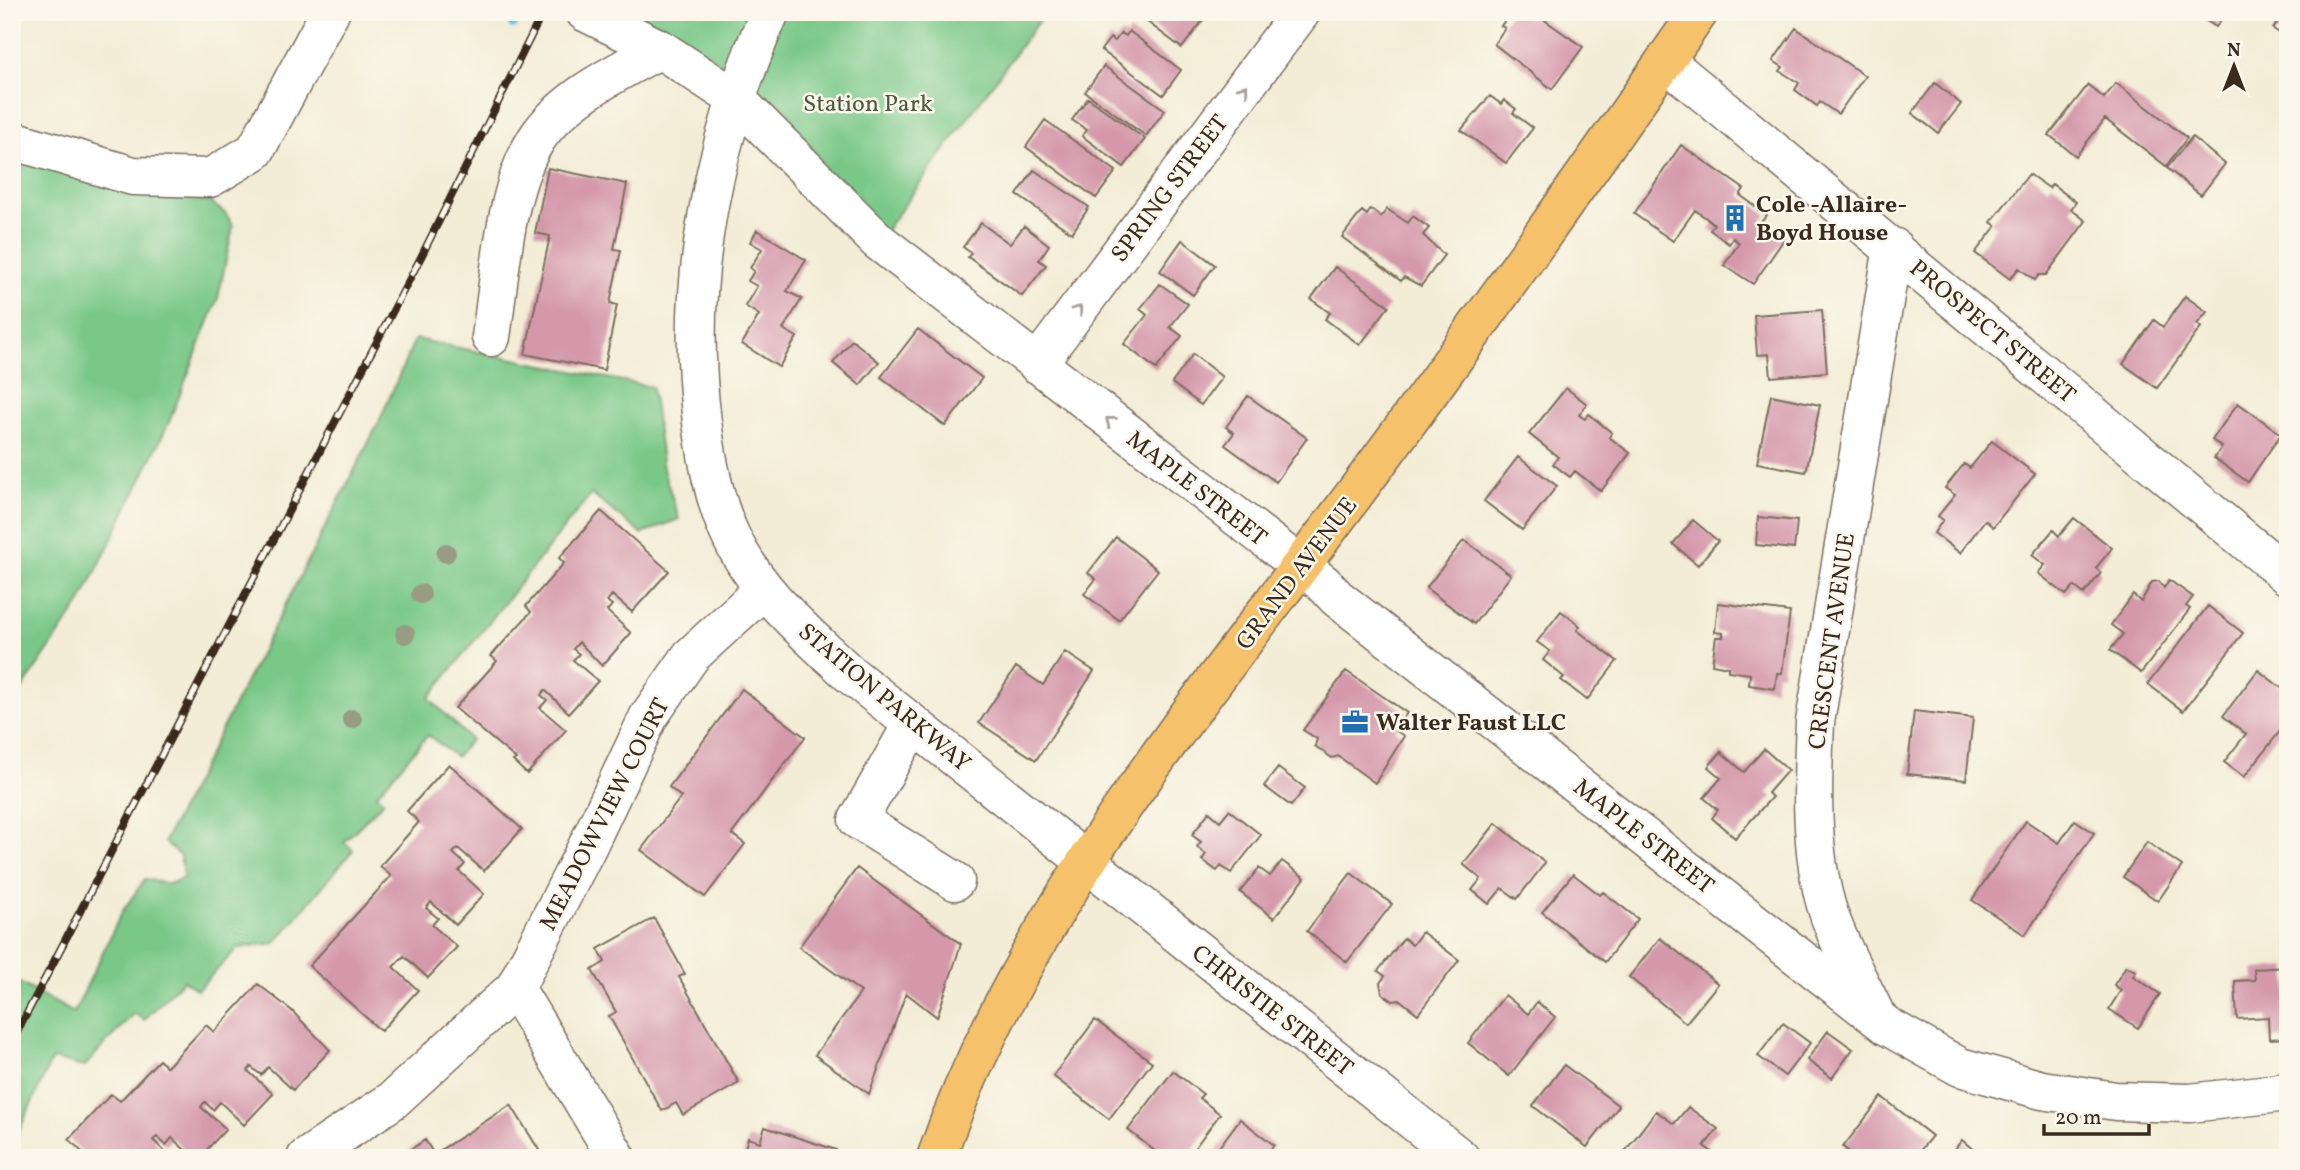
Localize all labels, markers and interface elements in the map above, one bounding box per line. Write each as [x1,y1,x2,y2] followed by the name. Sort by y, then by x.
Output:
[2198,32,2268,102] north arrow
[2227,38,2241,64] text: N
[1236,84,1248,96] one-way arrow
[803,88,933,122] park label: Station Park
[1104,108,1237,270] street label: SPRING STREET
[1756,189,1907,251] place label: Cole -Allaire- Boyd House
[1720,203,1750,233] building icon: Cole -Allaire- Boyd House
[1901,253,2082,412] street label: PROSPECT STREET
[1070,305,1082,317] one-way arrow
[1105,416,1118,429] one-way arrow
[1118,424,1273,555] street label: MAPLE STREET
[1229,491,1366,658] street label: GRAND AVENUE
[1801,531,1865,752] street label: CRESCENT AVENUE
[790,616,977,781] street label: STATION PARKWAY
[532,693,679,937] street label: MEADOWVIEW COURT
[1340,707,1370,737] office icon: Walter Faust LLC
[1376,707,1566,741] place label: Walter Faust LLC
[1565,772,1720,903] street label: MAPLE STREET
[1184,938,1360,1085] street label: CHRISTIE STREET
[2044,1093,2150,1137] scale bar
[2055,1104,2101,1133] text: 20 m

